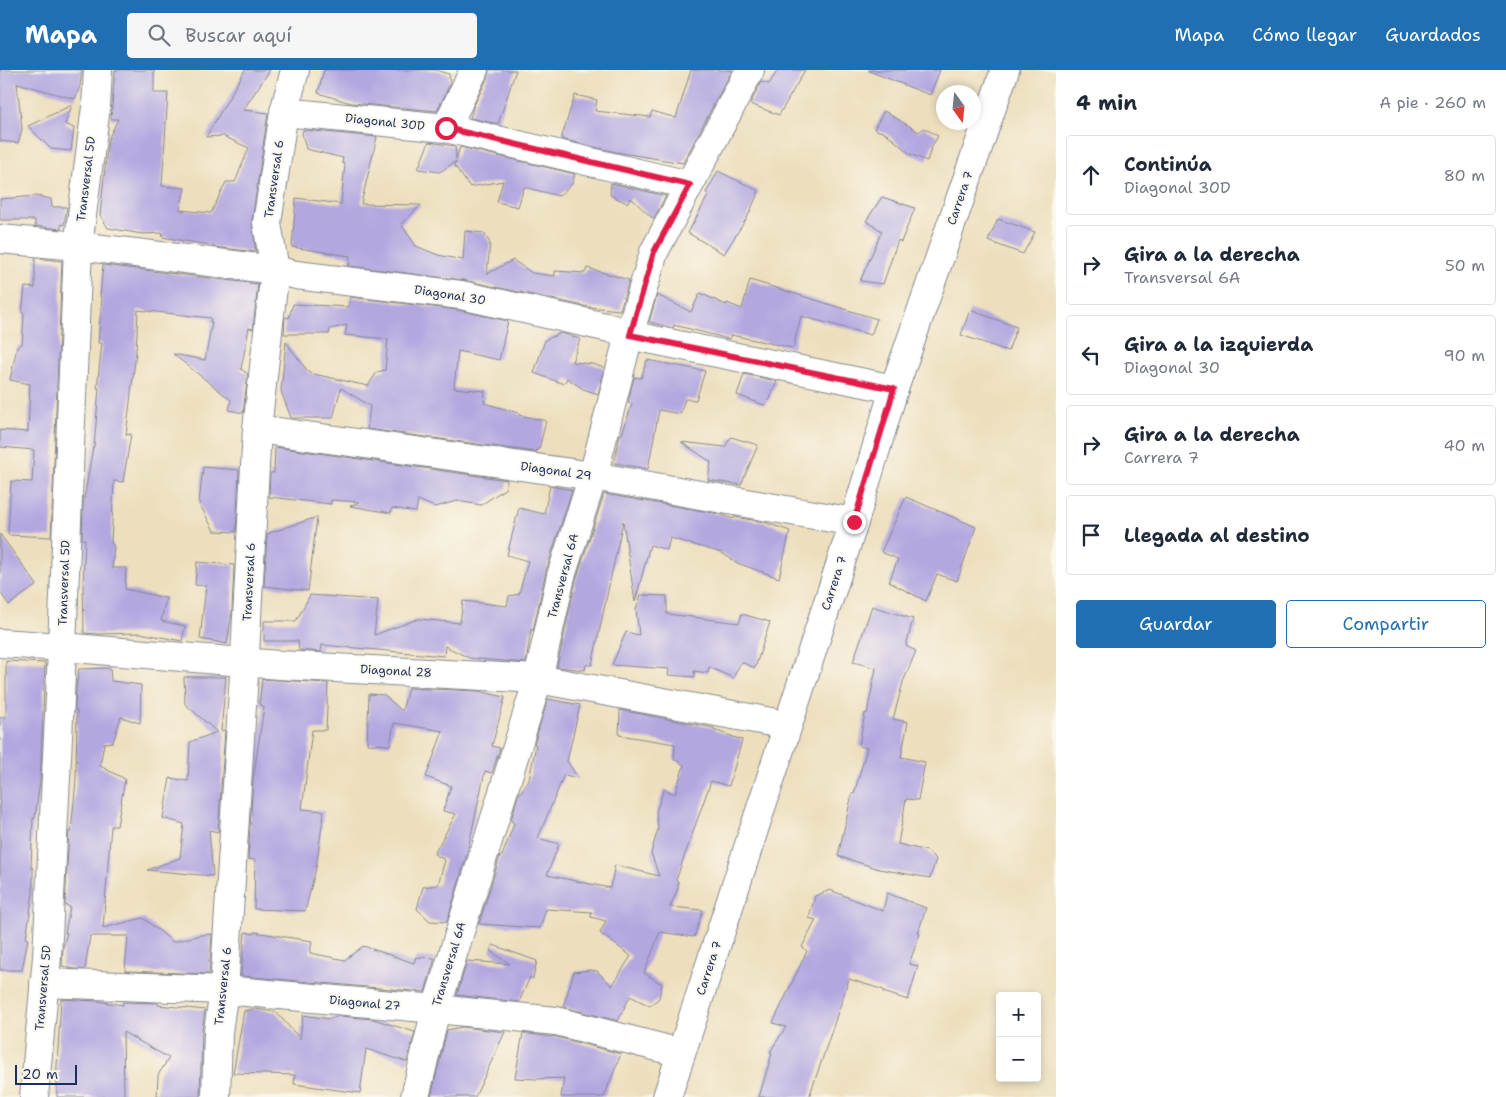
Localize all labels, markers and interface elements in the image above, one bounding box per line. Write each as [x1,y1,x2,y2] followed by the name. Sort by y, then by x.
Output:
[127,13,477,58] search box
[25,19,97,51] text: Mapa
[145,21,173,49] icon: search
[185,23,292,48] text: Buscar aquí
[1174,23,1224,47] text: Mapa
[1252,23,1357,47] text: Cómo llegar
[1385,23,1481,47] text: Guardados
[936,85,981,130] north arrow
[1076,89,1137,117] text: 4 min
[1380,92,1486,113] text: A pie · 260 m
[344,110,426,134] street label: Diagonal 30D
[435,117,458,140] route start
[73,135,99,223] street label: Transversal 5D
[261,139,287,219] street label: Transversal 6
[1124,152,1212,177] text: Continúa
[1077,161,1105,189] icon: ahead
[1444,165,1485,186] text: 80 m
[943,169,977,227] street label: Carrera 7
[1124,177,1231,198] text: Diagonal 30D
[1124,242,1300,267] text: Gira a la derecha
[1077,251,1105,279] icon: right
[1445,255,1485,276] text: 50 m
[1124,267,1240,288] text: Transversal 6A
[413,281,487,309] street label: Diagonal 30
[1124,332,1313,357] text: Gira a la izquierda
[1077,341,1105,369] icon: left
[1444,345,1485,366] text: 90 m
[1124,357,1220,378] text: Diagonal 30
[1124,422,1300,447] text: Gira a la derecha
[1077,431,1105,459] icon: right
[1443,435,1485,456] text: 40 m
[1124,447,1199,468] text: Carrera 7
[519,458,593,484] street label: Diagonal 29
[843,511,866,534] route end
[1077,521,1105,549] icon: arrive
[1124,523,1310,548] text: Llegada al destino
[544,531,582,620] street label: Transversal 6A
[55,540,73,626] street label: Transversal 5D
[239,542,259,622] street label: Transversal 6
[818,554,850,612] street label: Carrera 7
[1076,600,1276,648] button: Guardar
[1286,600,1486,648] button: Compartir
[360,661,432,681] street label: Diagonal 28
[429,920,470,1008] street label: Transversal 6A
[693,939,725,997] street label: Carrera 7
[31,945,55,1031] street label: Transversal 5D
[211,946,235,1026] street label: Transversal 6
[329,992,401,1014] street label: Diagonal 27
[996,992,1041,1082] map controls
[996,992,1041,1037] button: +
[996,1037,1041,1082] button: −
[15,1062,78,1085] scale bar
[22,1065,58,1083] text: 20 m

